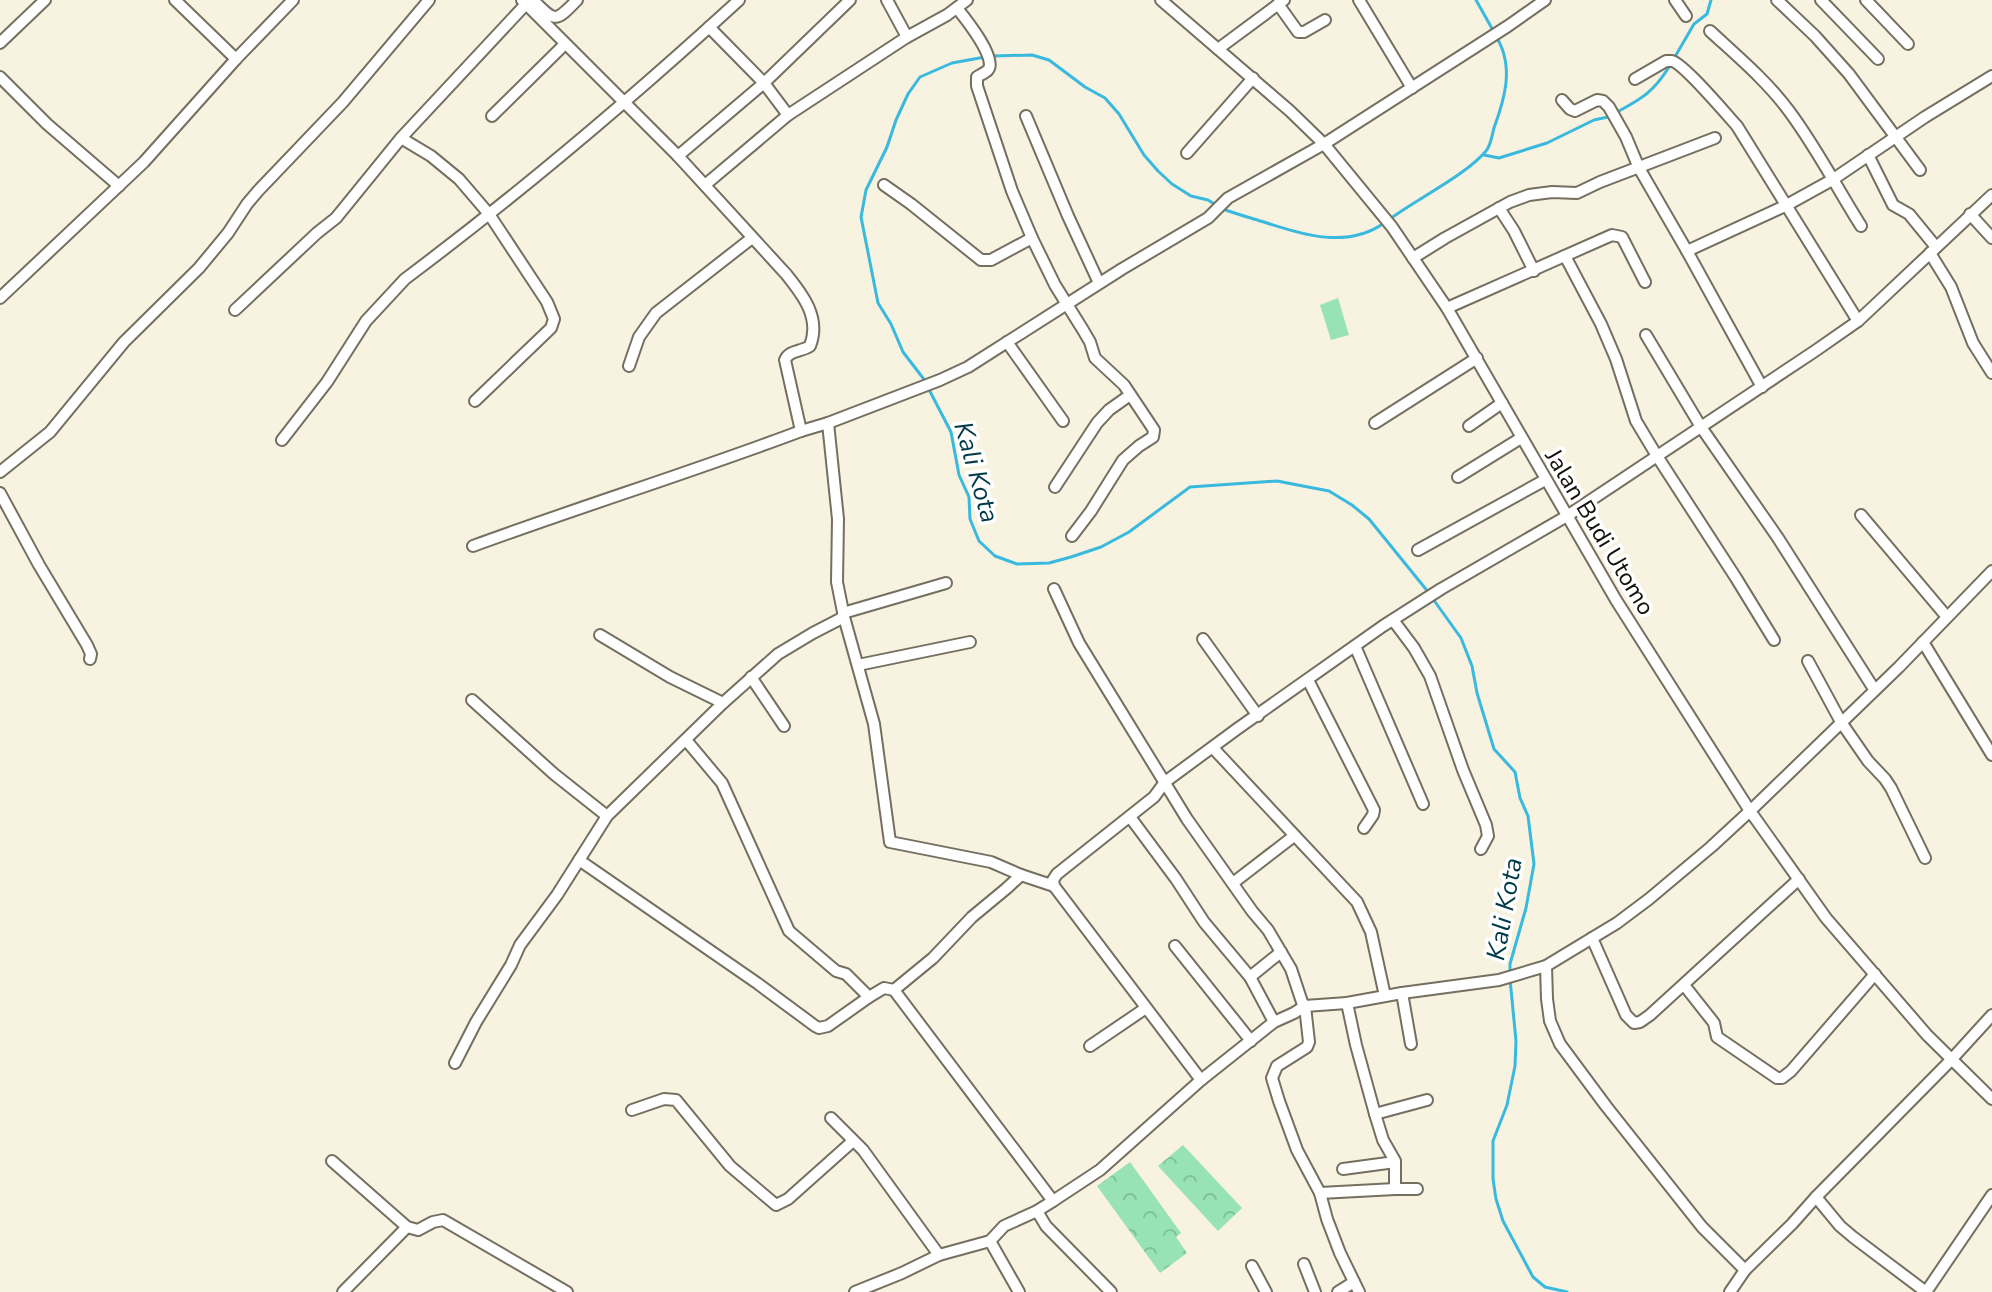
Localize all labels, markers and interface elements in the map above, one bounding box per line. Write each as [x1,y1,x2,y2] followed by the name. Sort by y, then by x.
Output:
[945,418,1008,527] water label: Kali Kota
[1537,442,1662,621] street label: Jalan Budi Utomo
[1478,855,1531,963] water label: Kali Kota

